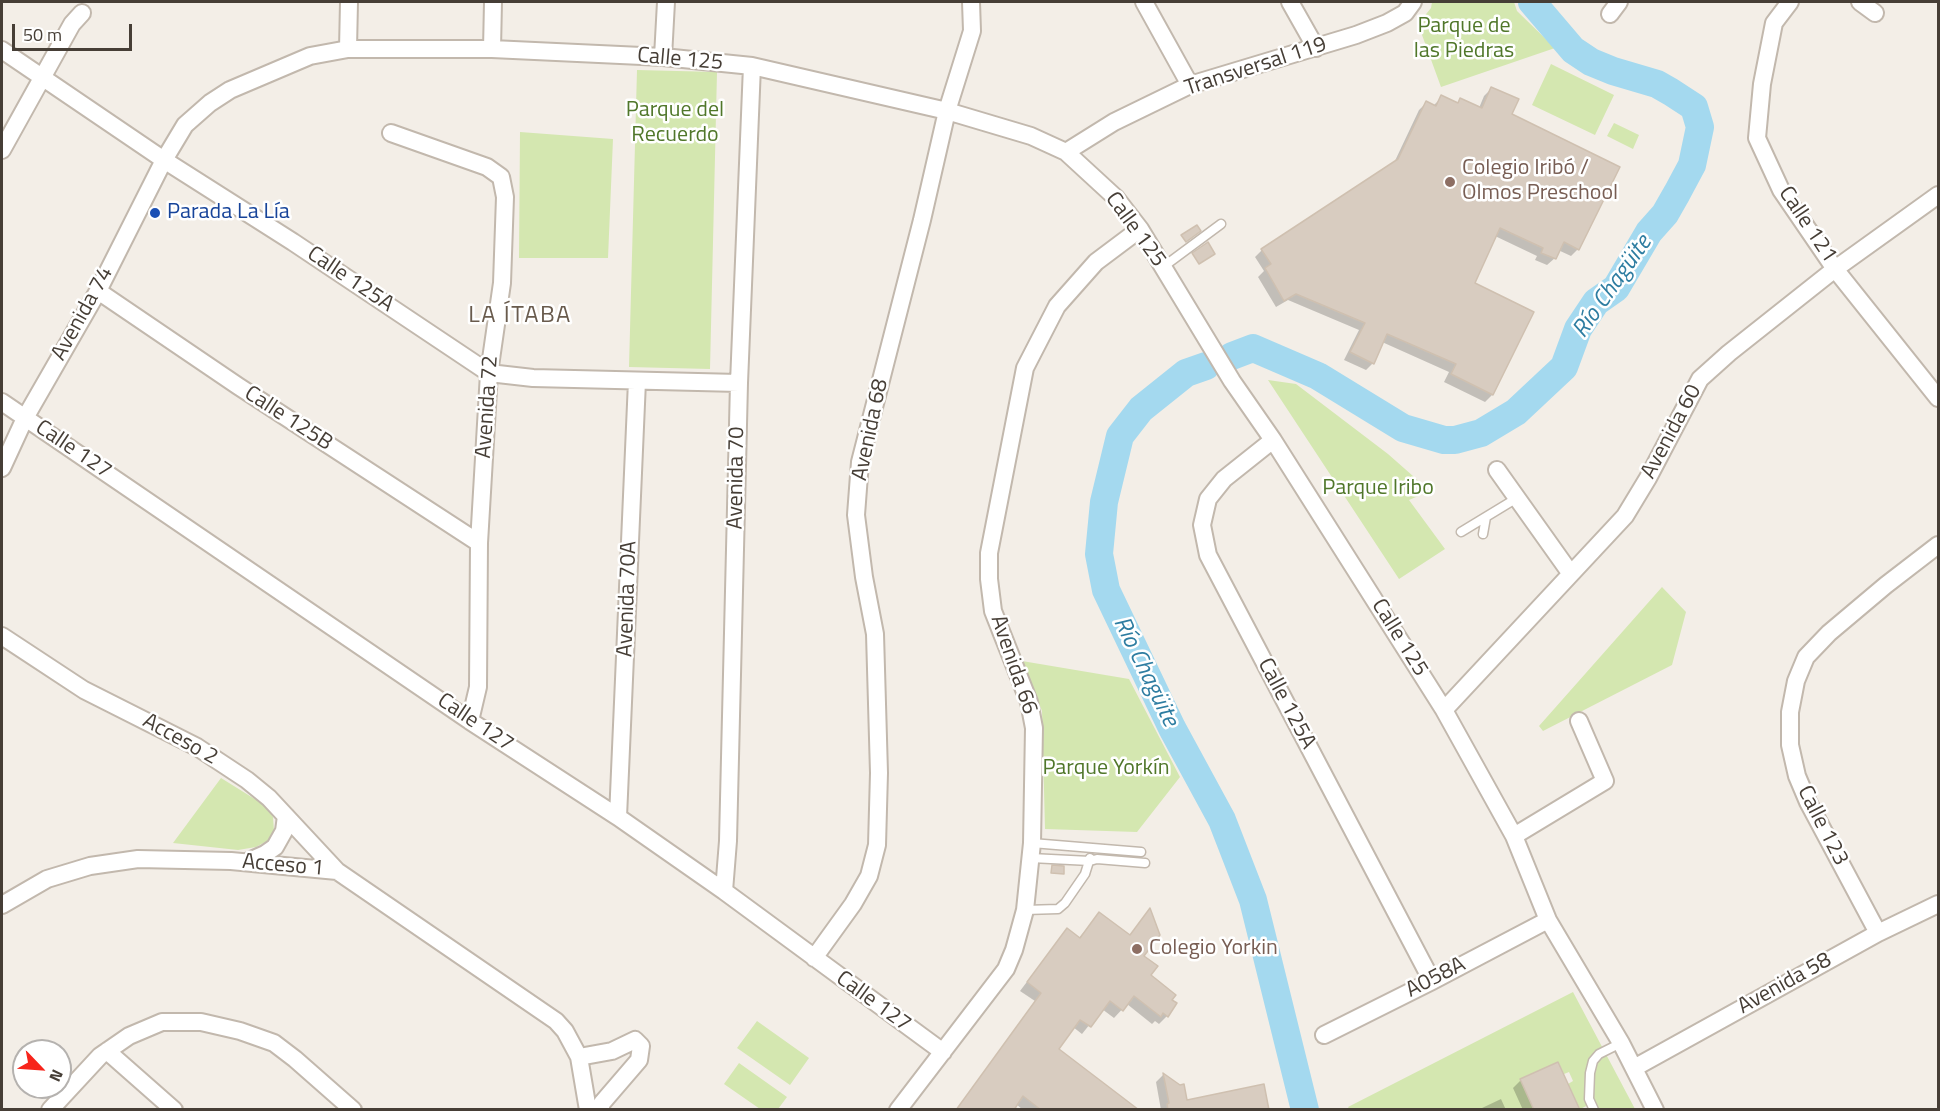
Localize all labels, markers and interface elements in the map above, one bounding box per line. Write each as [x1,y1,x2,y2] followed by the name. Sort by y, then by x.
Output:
[15,12,135,50] scale bar
[1414,14,1514,66] park label: Parque de las Piedras
[23,21,62,48] text: 50 m
[1182,32,1330,102] street label: Transversal 119
[636,43,724,77] street label: Calle 125
[626,98,724,150] park label: Parque del Recuerdo
[1462,156,1618,208] place label: Colegio Iribó / Olmos Preschool
[1443,175,1457,189] marker: Colegio Iribó / Olmos Preschool
[1772,182,1842,268] street label: Calle 121
[1099,187,1171,273] street label: Calle 125
[167,200,290,226] place label: Parada La Lía
[148,206,162,220] marker: Parada La Lía
[1567,230,1659,344] water label: Río Chagüite
[302,241,398,319] street label: Calle 125A
[46,263,120,365] street label: Avenida 74
[468,302,572,330] district label: LA ÍTABA
[471,355,505,459] street label: Avenida 72
[847,377,895,483] street label: Avenida 68
[1636,380,1708,484] street label: Avenida 60
[239,381,337,457] street label: Calle 125B
[30,415,116,485] street label: Calle 127
[723,426,751,530] street label: Avenida 70
[1322,476,1434,502] park label: Parque Iribo
[613,541,643,657] street label: Avenida 70A
[1365,595,1433,681] street label: Calle 125
[984,612,1042,718] street label: Avenida 66
[1106,612,1184,732] water label: Río Chagüite
[1251,654,1321,754] street label: Calle 125A
[432,688,518,758] street label: Calle 127
[138,709,222,771] street label: Acceso 2
[1042,756,1170,782] park label: Parque Yorkín
[1791,782,1853,870] street label: Calle 123
[241,849,325,883] street label: Acceso 1
[1149,936,1278,962] place label: Colegio Yorkin
[1130,942,1144,956] marker: Colegio Yorkin
[1734,947,1836,1021] street label: Avenida 58
[1402,952,1470,1004] street label: A058A
[830,966,916,1038] street label: Calle 127
[12,1039,72,1099] north arrow
[43,1066,70,1086] text: N

